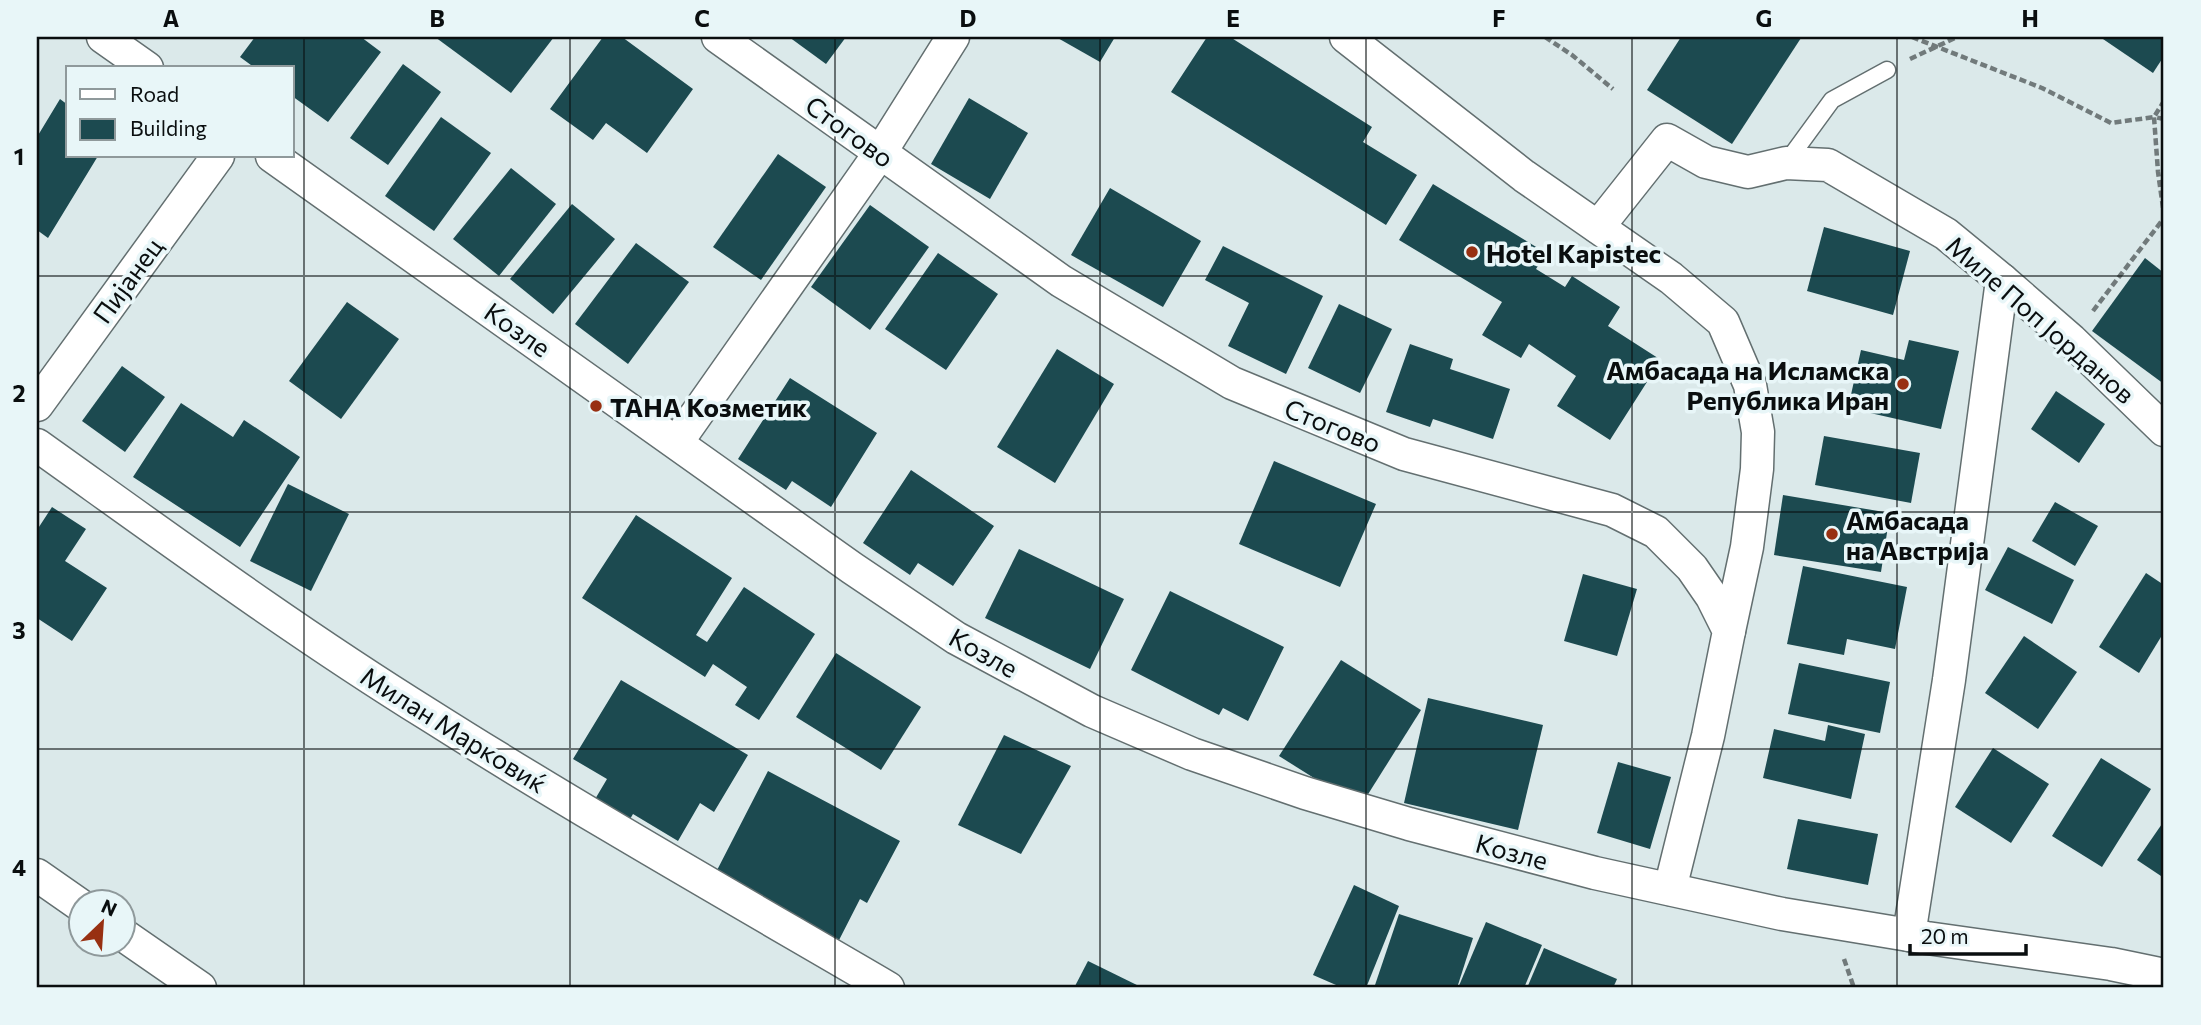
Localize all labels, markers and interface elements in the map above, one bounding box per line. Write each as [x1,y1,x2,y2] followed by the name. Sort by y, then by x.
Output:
[163,4,180,32] text: A
[429,4,445,32] text: B
[694,4,710,32] text: C
[960,4,977,32] text: D
[1226,4,1240,32] text: E
[1492,4,1506,32] text: F
[1756,4,1772,32] text: G
[2021,4,2039,32] text: H
[66,66,294,158] legend
[130,81,179,106] text: Road
[800,89,900,173] street label: Стогово
[130,115,207,140] text: Building
[14,142,24,170] text: 1
[1940,229,2142,409] street label: Миле Поп Јорданов
[86,231,168,329] street label: Пијанец
[1486,237,1661,268] place label: Hotel Kapistec
[1464,244,1480,260] marker: Hotel Kapistec
[479,295,557,363] street label: Козле
[1606,354,1889,415] place label: Амбасада на Исламска Република Иран
[1895,376,1911,392] marker: Амбасада на Исламска Република Иран
[12,379,26,407] text: 2
[610,391,807,422] place label: ТАНА Козметик
[1280,392,1386,458] street label: Стогово
[588,398,604,414] marker: ТАНА Козметик
[1846,504,1989,565] place label: Амбасада на Австрија
[1824,526,1840,542] marker: Амбасада на Австрија
[12,616,26,644] text: 3
[944,621,1024,683] street label: Козле
[356,659,553,799] street label: Милан Марковиќ
[1473,827,1551,875] street label: Козле
[12,853,26,881] text: 4
[66,888,136,958] north arrow
[98,894,121,921] text: N
[1910,913,2026,957] scale bar
[1921,923,1969,948] text: 20 m

